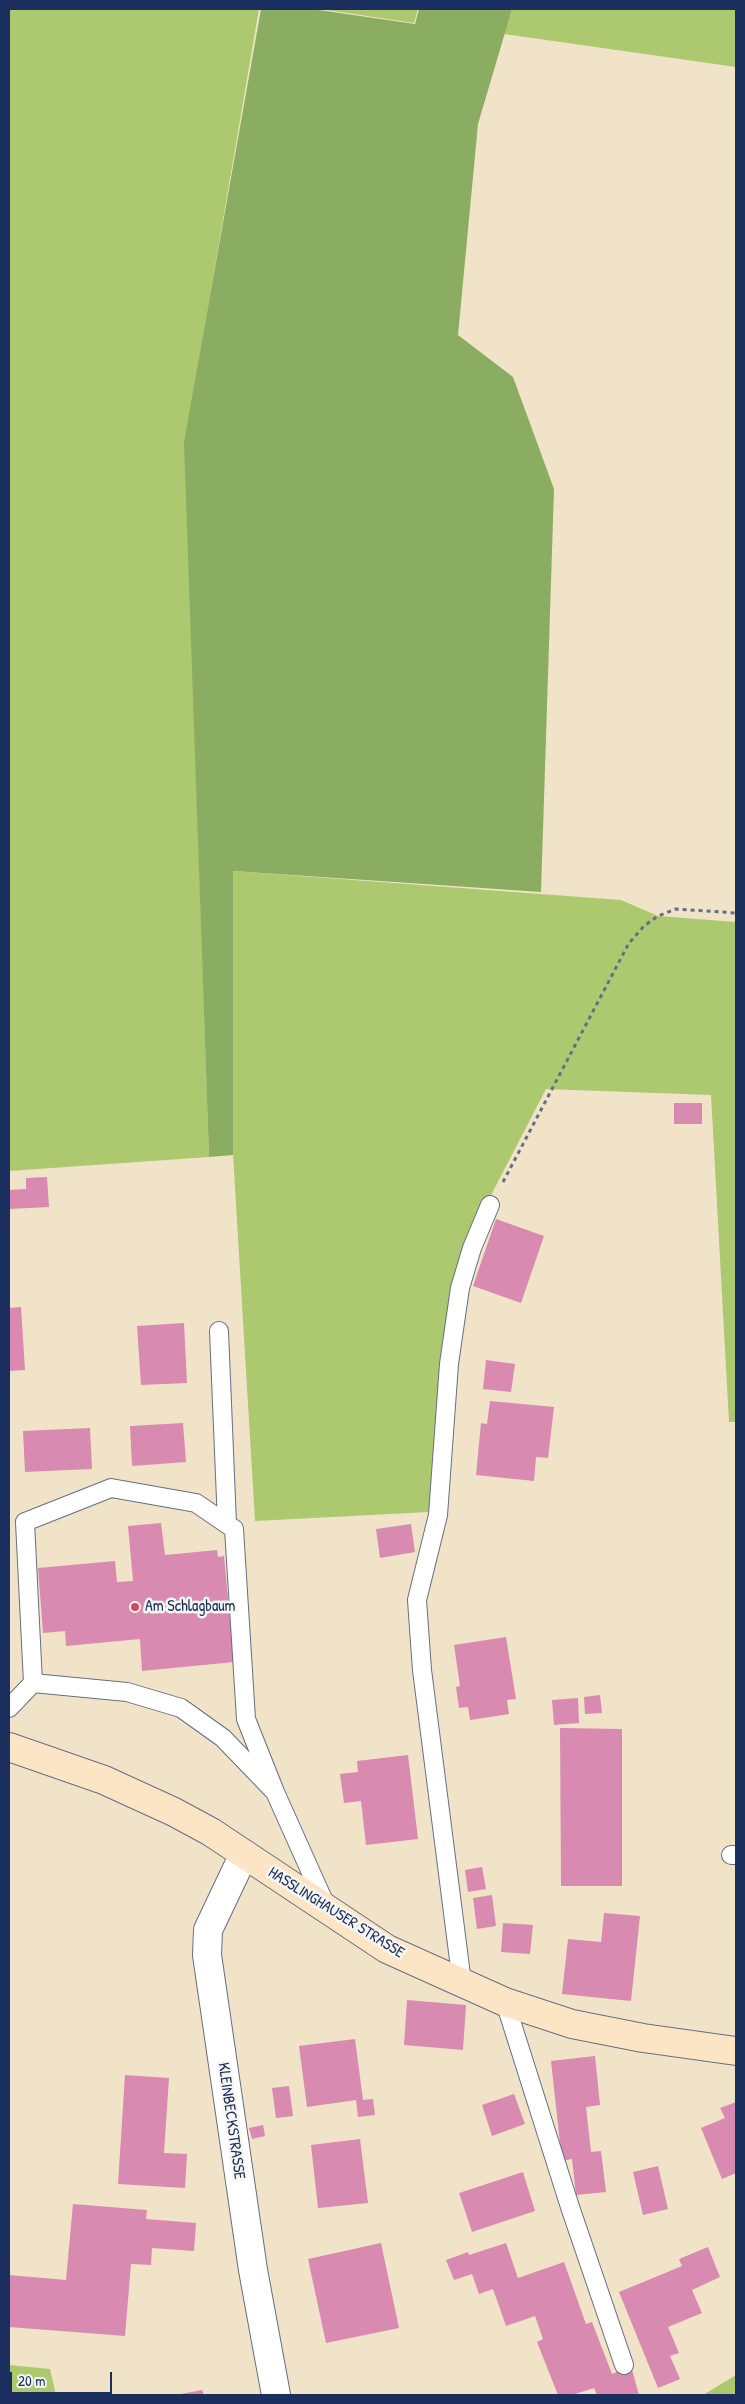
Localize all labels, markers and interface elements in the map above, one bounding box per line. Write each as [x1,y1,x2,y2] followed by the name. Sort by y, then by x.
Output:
[145,1597,235,1617] place label: Am Schlagbaum
[129,1601,141,1613] marker: Am Schlagbaum
[264,1863,408,1963] street label: HASSLINGHAUSER STRASSE
[213,2061,249,2181] street label: KLEINBECKSTRASSE
[12,2362,115,2394] scale bar
[18,2370,45,2391] text: 20 m

